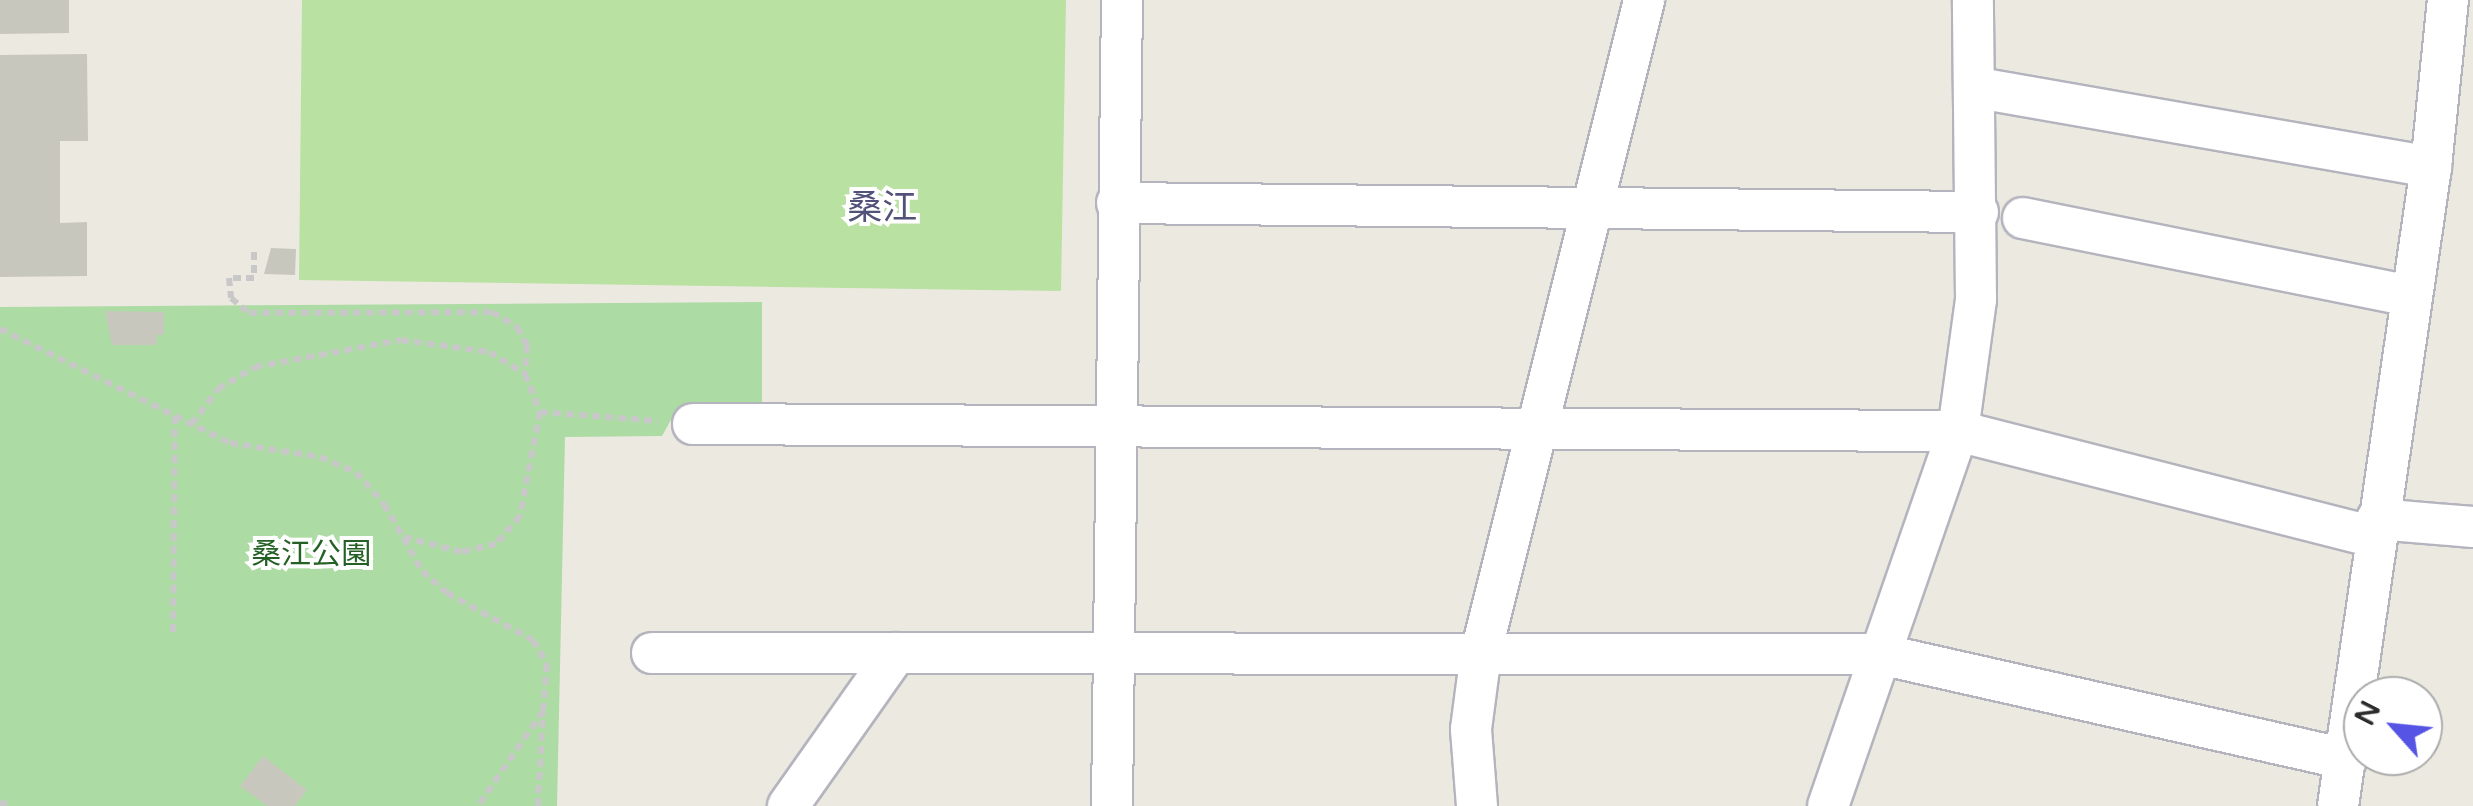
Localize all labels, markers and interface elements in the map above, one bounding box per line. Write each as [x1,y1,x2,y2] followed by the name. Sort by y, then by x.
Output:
[847,187,917,229] district label: 桑江
[251,537,371,573] park label: 桑江公園
[2343,676,2443,776] north arrow
[2348,696,2388,731] text: N

